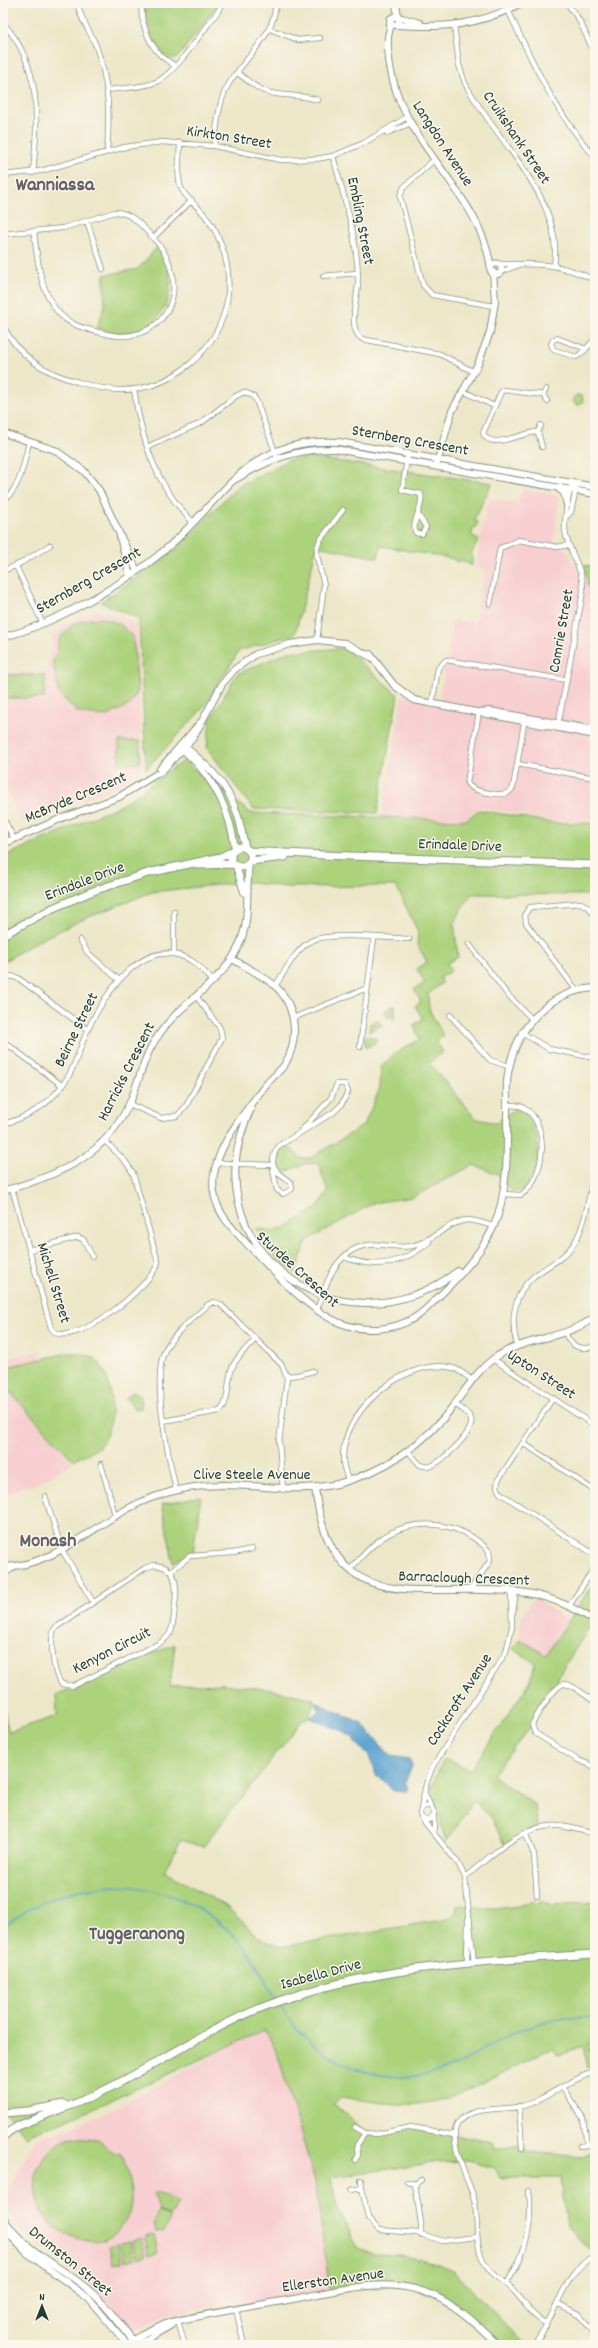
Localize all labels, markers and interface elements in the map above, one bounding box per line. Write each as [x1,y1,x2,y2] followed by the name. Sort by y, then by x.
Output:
[476,87,556,189] street label: Cruikshank Street
[406,97,478,191] street label: Langdon Avenue
[185,120,273,156] street label: Kirkton Street
[16,172,95,200] district label: Wanniassa
[340,175,380,267] street label: Embling Street
[350,419,470,463] street label: Sternberg Crescent
[32,541,146,621] street label: Sternberg Crescent
[543,587,581,675] street label: Comrie Street
[22,766,130,830] street label: McBryde Crescent
[418,833,502,859] street label: Erindale Drive
[42,856,128,908] street label: Erindale Drive
[49,989,105,1071] street label: Beirne Street
[92,1018,162,1125] street label: Harricks Crescent
[250,1226,344,1314] street label: Sturdee Crescent
[30,1240,76,1326] street label: Michell Street
[502,1344,580,1406] street label: Upton Street
[193,1464,311,1487] street label: Clive Steele Avenue
[20,1528,76,1556] district label: Monash
[398,1565,530,1593] street label: Barraclough Crescent
[69,1621,155,1681] street label: Kenyon Circuit
[421,1649,499,1751] street label: Cockcroft Avenue
[89,1921,185,1949] district label: Tuggeranong
[278,1953,364,1997] street label: Isabella Drive
[23,2221,117,2303] street label: Drumston Street
[281,2262,385,2300] street label: Ellerston Avenue
[22,2286,62,2326] north arrow
[39,2290,45,2306] text: N

